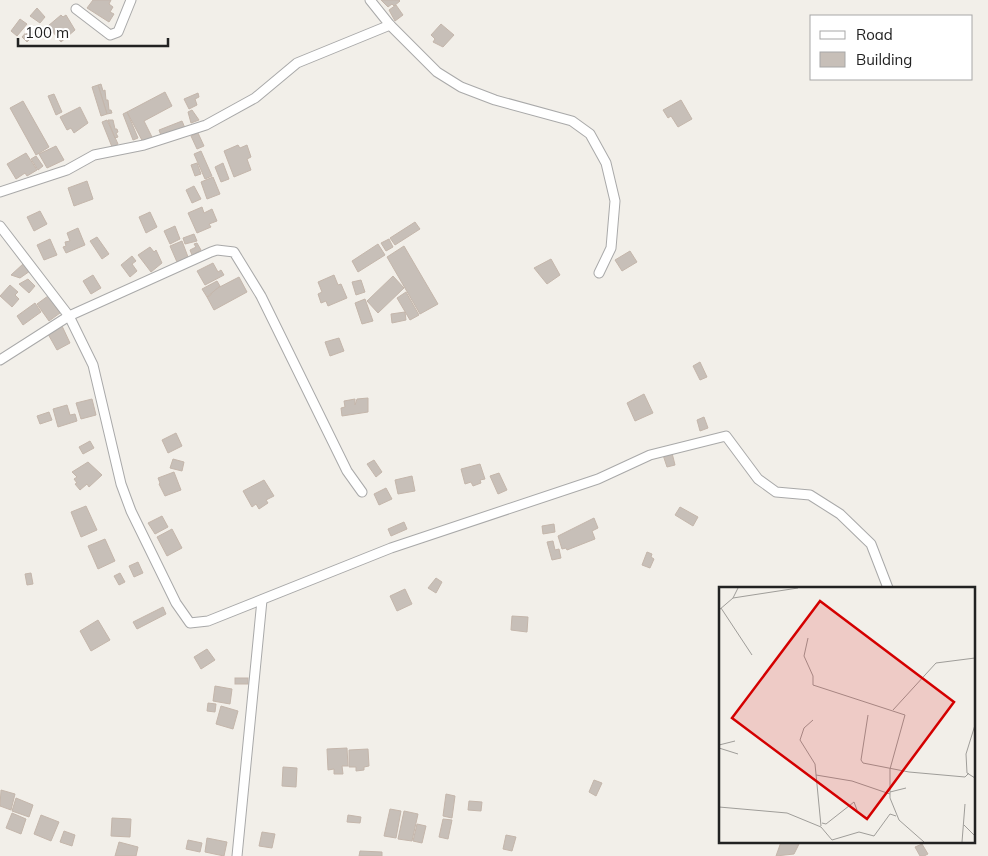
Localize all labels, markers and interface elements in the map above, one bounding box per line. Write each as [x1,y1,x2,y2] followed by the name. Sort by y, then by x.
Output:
[18,15,168,47] scale bar
[810,15,973,80] legend
[25,23,69,42] text: 100 m
[856,25,893,44] text: Road
[856,50,912,69] text: Building
[719,587,976,844] inset map

